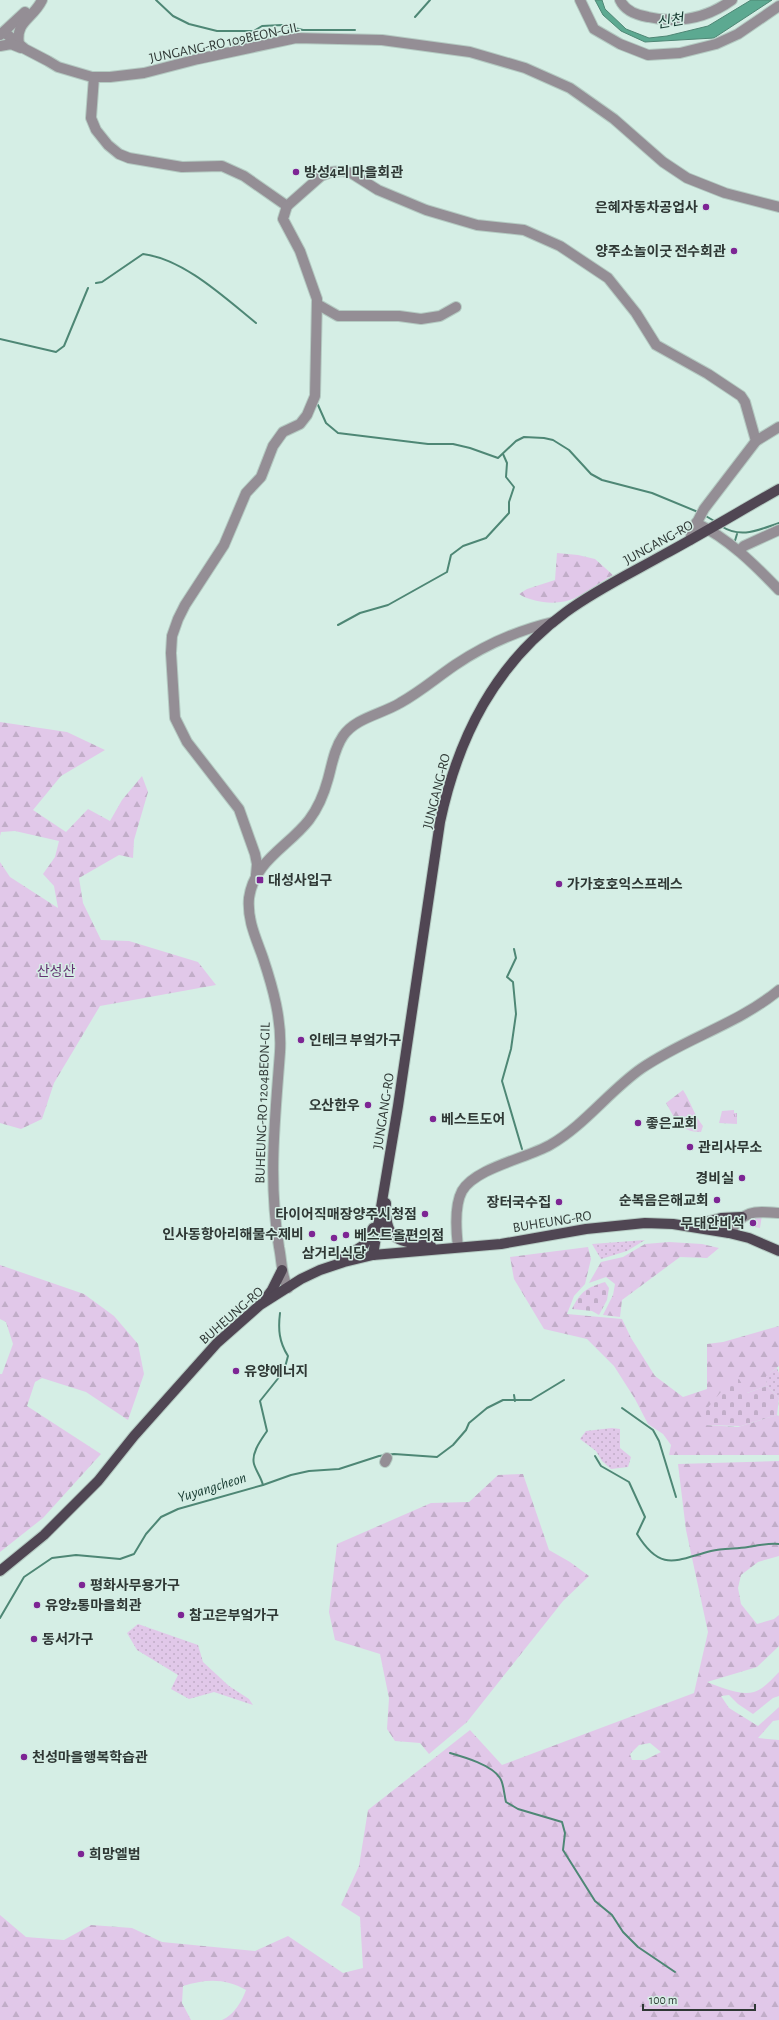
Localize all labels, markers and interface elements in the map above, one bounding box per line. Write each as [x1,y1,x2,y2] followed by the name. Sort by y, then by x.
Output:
[655,10,687,31] water label: 신천
[148,20,300,66] street label: JUNGANG-RO 109BEON-GIL
[304,165,403,180] place label: 방성4리 마을회관
[291,167,301,177] marker: 방성4리 마을회관
[595,200,698,215] place label: 은혜자동차공업사
[701,202,711,212] marker: 은혜자동차공업사
[595,244,726,259] place label: 양주소놀이굿 전수회관
[729,246,739,256] marker: 양주소놀이굿 전수회관
[621,518,696,568] street label: JUNGANG-RO
[421,752,453,830] street label: JUNGANG-RO
[268,873,333,888] place label: 대성사입구
[255,875,265,885] marker: 대성사입구
[567,877,683,892] place label: 가가호호익스프레스
[554,879,564,889] marker: 가가호호익스프레스
[37,964,75,979] park label: 산성산
[253,1022,273,1184] street label: BUHEUNG-RO 1204BEON-GIL
[309,1033,401,1048] place label: 인테크 부엌가구
[296,1035,306,1045] marker: 인테크 부엌가구
[371,1072,397,1150] street label: JUNGANG-RO
[308,1097,360,1113] place label: 오산한우
[363,1100,373,1110] marker: 오산한우
[441,1112,505,1127] place label: 베스트도어
[428,1114,438,1124] marker: 베스트도어
[646,1116,698,1131] place label: 좋은교회
[633,1118,643,1128] marker: 좋은교회
[698,1140,763,1155] place label: 관리사무소
[685,1142,695,1152] marker: 관리사무소
[695,1171,734,1186] place label: 경비실
[737,1173,747,1183] marker: 경비실
[619,1193,709,1208] place label: 순복음은해교회
[487,1195,551,1210] place label: 장터국수집
[712,1195,722,1205] marker: 순복음은해교회
[554,1197,564,1207] marker: 장터국수집
[275,1207,417,1222] place label: 타이어직매장양주시청점
[420,1209,430,1219] marker: 타이어직매장양주시청점
[512,1209,593,1235] street label: BUHEUNG-RO
[681,1216,745,1231] place label: 무태안비석
[748,1218,758,1228] marker: 무태안비석
[162,1226,304,1242] place label: 인사동항아리해물수제비
[354,1228,444,1243] place label: 베스트올편의점
[307,1229,317,1239] marker: 인사동항아리해물수제비
[341,1230,351,1240] marker: 베스트올편의점
[329,1233,339,1243] marker: 삼거리식당
[302,1246,366,1261] place label: 삼거리식당
[197,1284,266,1347] street label: BUHEUNG-RO
[244,1364,308,1379] place label: 유양에너지
[231,1366,241,1376] marker: 유양에너지
[176,1470,248,1505] water label: Yuyangcheon
[90,1578,180,1593] place label: 평화사무용가구
[77,1580,87,1590] marker: 평화사무용가구
[45,1598,142,1613] place label: 유양2통마을회관
[32,1600,42,1610] marker: 유양2통마을회관
[189,1608,279,1623] place label: 참고은부엌가구
[176,1610,186,1620] marker: 참고은부엌가구
[42,1632,94,1647] place label: 동서가구
[29,1634,39,1644] marker: 동서가구
[32,1749,148,1765] place label: 천성마을행복학습관
[19,1752,29,1762] marker: 천성마을행복학습관
[89,1847,141,1862] place label: 희망엘범
[76,1849,86,1859] marker: 희망엘범
[643,1986,755,2012] scale bar
[649,1994,677,2006] text: 100 m

